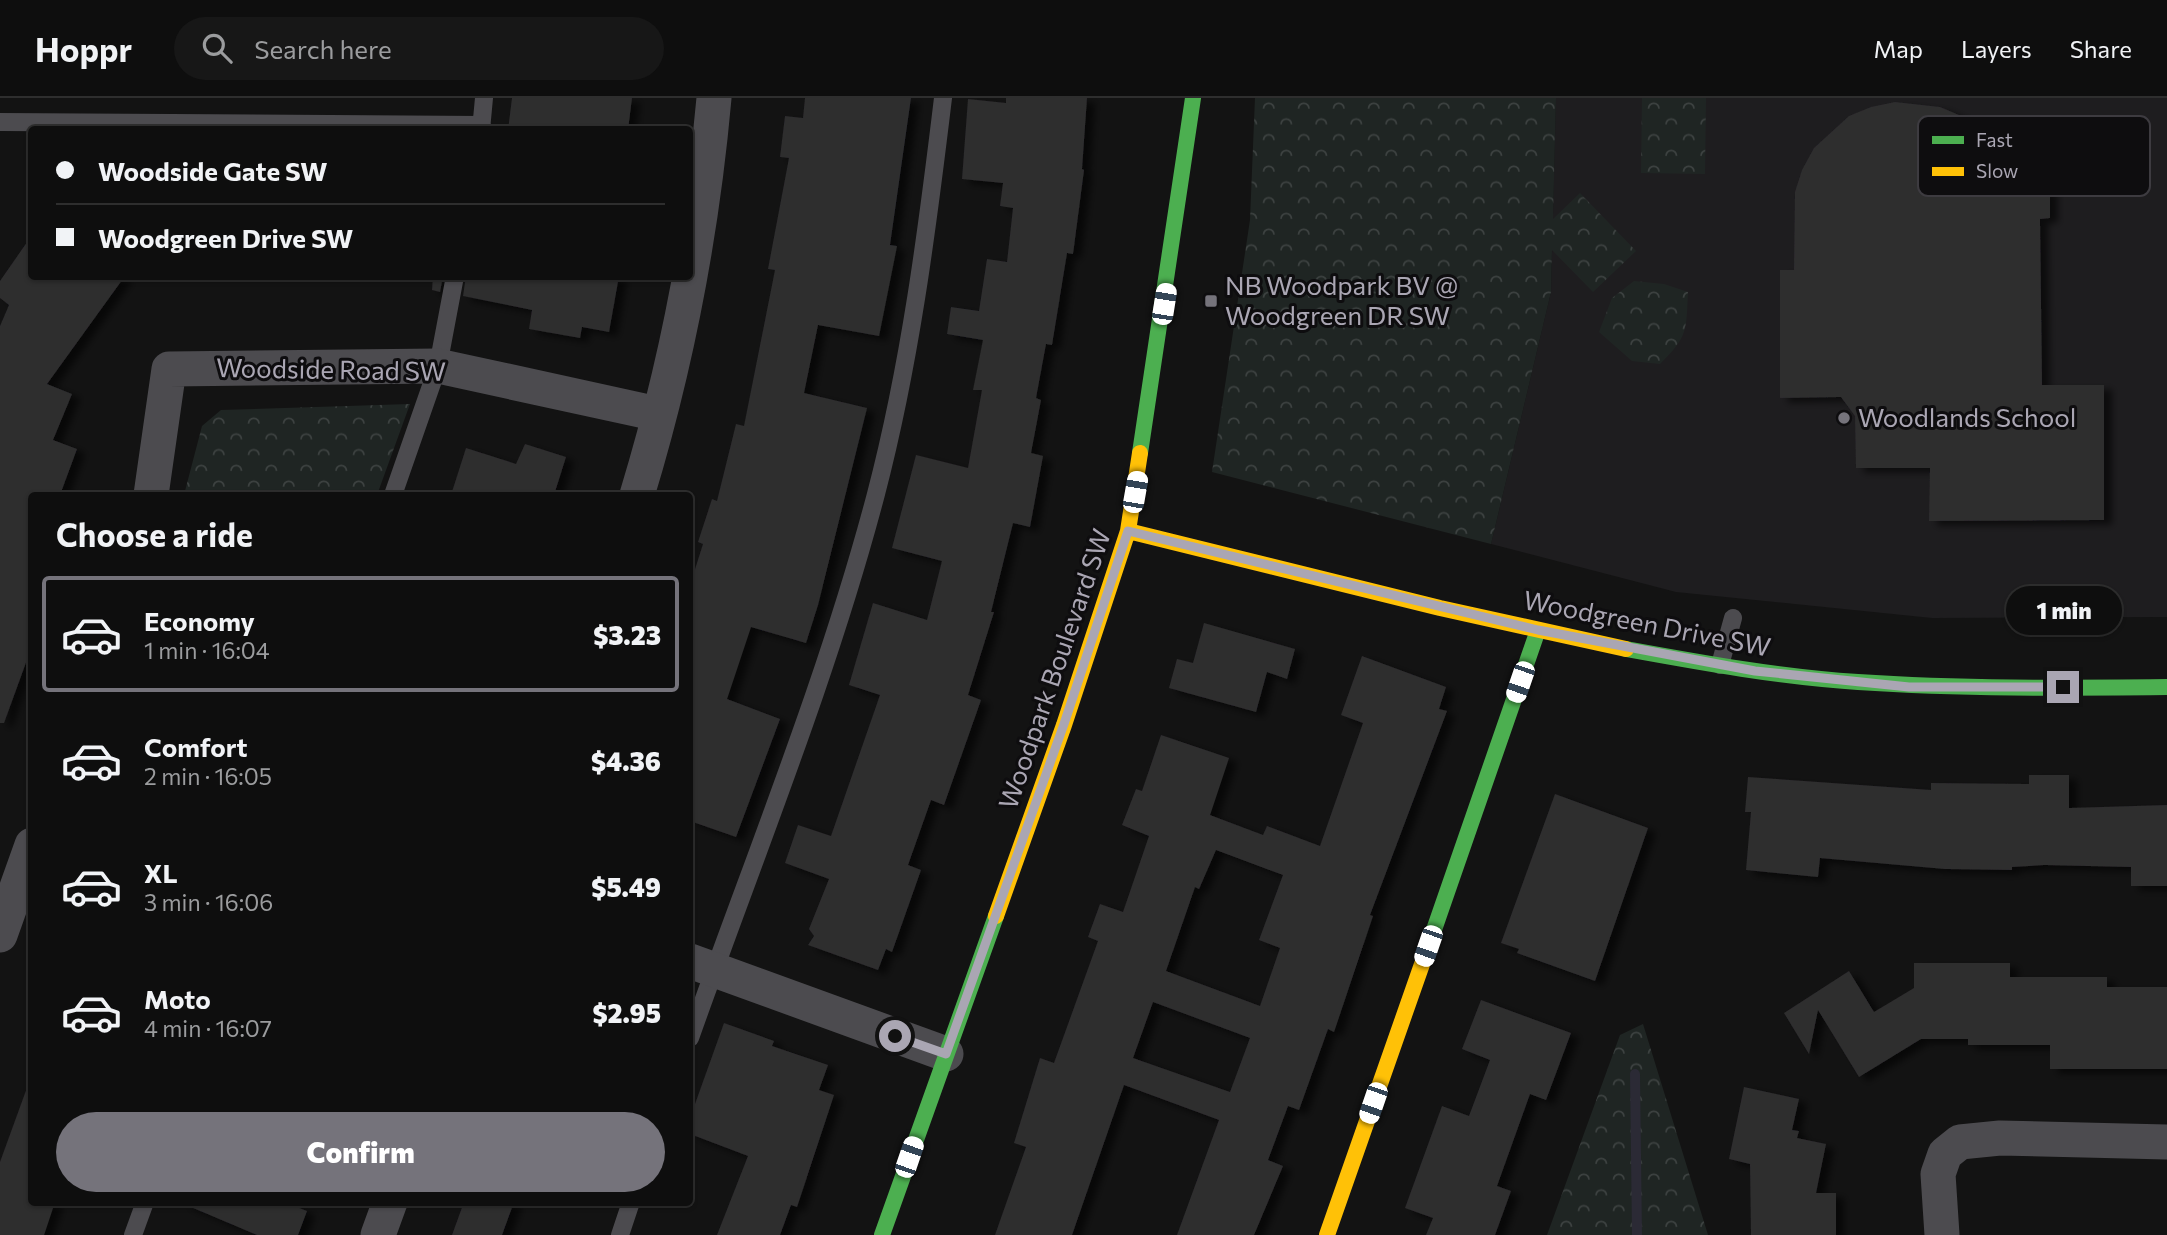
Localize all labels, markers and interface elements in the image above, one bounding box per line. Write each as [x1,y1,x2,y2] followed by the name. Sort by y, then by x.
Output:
[174,17,664,80] search box
[35,28,132,69] text: Hoppr
[198,29,236,67] icon: search
[254,33,392,64] text: Search here
[1874,34,1923,63] text: Map
[1961,34,2032,63] text: Layers
[2070,34,2132,63] text: Share
[1918,116,2150,196] legend
[1976,128,2013,151] text: Fast
[98,155,327,186] text: Woodside Gate SW
[1976,159,2018,182] text: Slow
[98,222,353,253] text: Woodgreen Drive SW
[1225,269,1458,330] place label: NB Woodpark BV @ Woodgreen DR SW
[1151,282,1178,326] car
[1203,293,1219,309] marker: NB Woodpark BV @ Woodgreen DR SW
[216,351,446,386] street label: Woodside Road SW
[1858,401,2076,432] place label: Woodlands School
[1836,410,1852,426] marker: Woodlands School
[1122,469,1149,515] car
[56,514,253,554] text: Choose a ride
[991,525,1116,813] street label: Woodpark Boulevard SW
[1521,583,1774,662] street label: Woodgreen Drive SW
[2005,586,2121,634] callout: 1 min
[2036,596,2092,624] text: 1 min
[60,603,123,666] icon: car
[144,605,255,636] text: Economy
[593,619,661,650] text: $3.23
[144,636,270,664] text: 1 min · 16:04
[1504,659,1537,705] car
[2047,671,2079,703] route end
[60,729,123,792] icon: car
[144,731,247,762] text: Comfort
[591,745,661,776] text: $4.36
[144,762,272,790] text: 2 min · 16:05
[60,855,123,918] icon: car
[144,857,178,888] text: XL
[591,871,661,902] text: $5.49
[144,888,273,916] text: 3 min · 16:06
[1412,923,1445,969] car
[60,981,123,1044] icon: car
[144,983,211,1014] text: Moto
[592,997,661,1028] text: $2.95
[144,1014,272,1042] text: 4 min · 16:07
[879,1020,911,1052] route start
[1357,1080,1390,1126] car
[56,1112,665,1192] button: Confirm
[893,1134,926,1180] car

